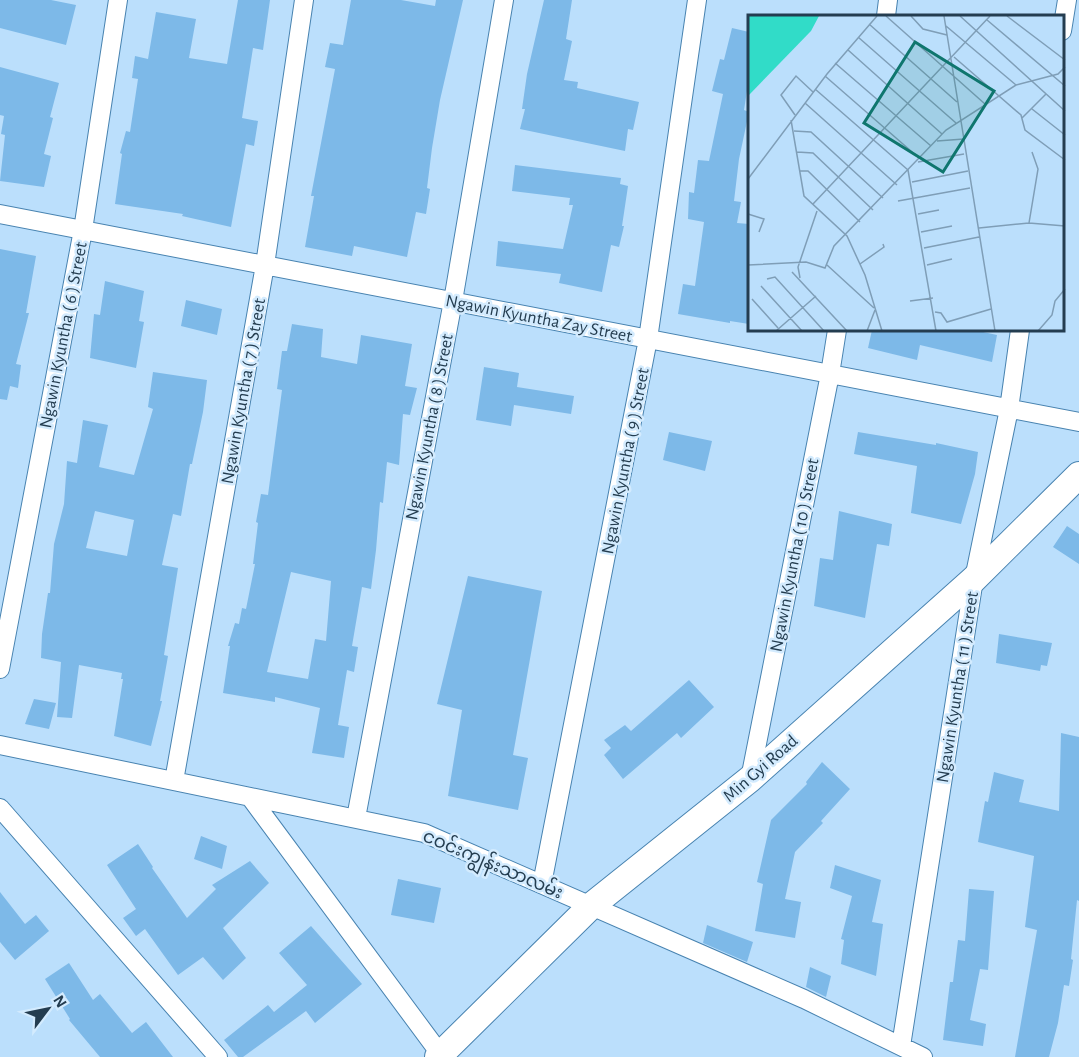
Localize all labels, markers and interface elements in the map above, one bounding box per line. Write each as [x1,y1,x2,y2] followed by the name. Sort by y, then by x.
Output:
[748,15,1064,332] inset map
[37,240,91,430] street label: Ngawin Kyuntha ( 6 ) Street
[444,292,634,346] street label: Ngawin Kyuntha Zay Street
[219,297,269,486] street label: Ngawin Kyuntha ( 7 ) Street
[403,332,457,522] street label: Ngawin Kyuntha ( 8 ) Street
[599,366,653,556] street label: Ngawin Kyuntha ( 9 ) Street
[767,457,823,653] street label: Ngawin Kyuntha ( 10 ) Street
[934,590,982,784] street label: Ngawin Kyuntha ( 11 ) Street
[720,732,801,806] street label: Min Gyi Road
[417,823,567,909] street label: ငဝင်းကျွန်းသာလမ်း
[18,979,78,1039] north arrow
[50,993,70,1011] text: N

